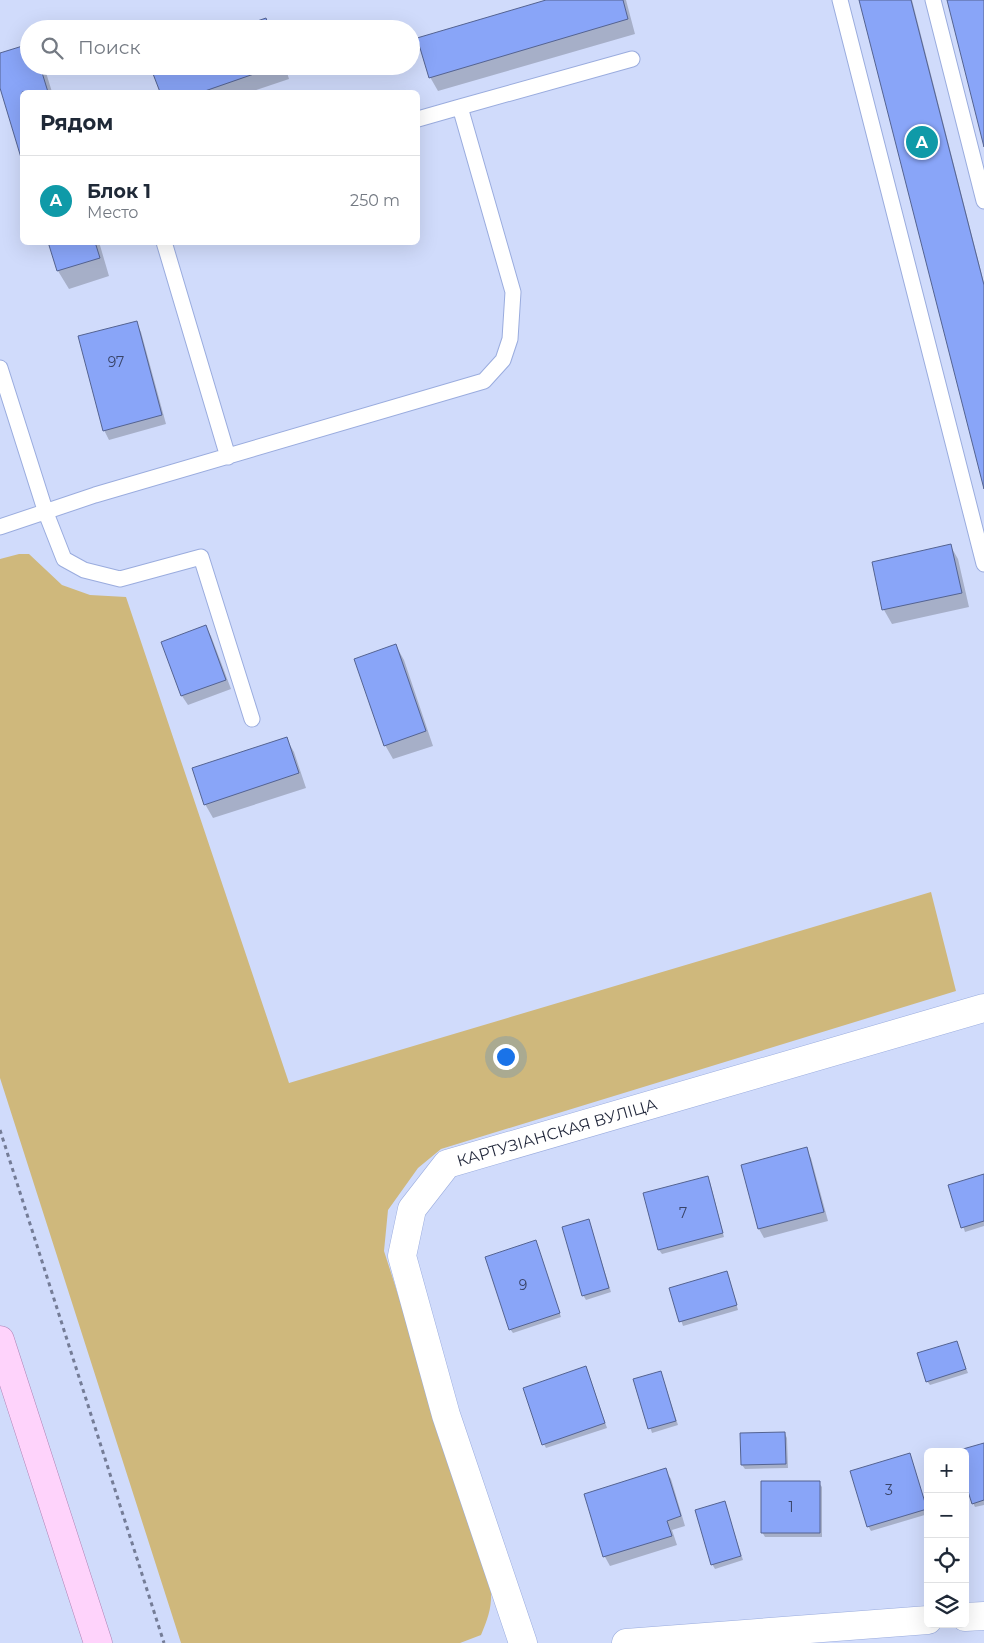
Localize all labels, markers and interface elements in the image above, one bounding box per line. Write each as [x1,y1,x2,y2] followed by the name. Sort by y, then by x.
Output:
[20,20,420,75] search box
[38,34,66,62] icon: search
[78,36,141,59] text: Поиск
[40,110,113,135] text: Рядом
[906,123,938,161] pin: A
[87,180,151,203] text: Блок 1
[50,191,62,210] text: A
[350,191,400,210] text: 250 m
[87,203,139,222] text: Место
[108,353,124,371] house number: 97
[493,1044,519,1070] your location
[454,1094,659,1170] street label: КАРТУЗІАНСКАЯ ВУЛІЦА
[679,1204,687,1222] house number: 7
[519,1276,527,1294] house number: 9
[924,1448,969,1628] map controls
[924,1448,969,1493] button: +
[885,1481,893,1499] house number: 3
[924,1493,969,1538] button: −
[788,1498,794,1516] house number: 1
[924,1538,969,1583] button: locate
[924,1583,969,1628] button: layers

